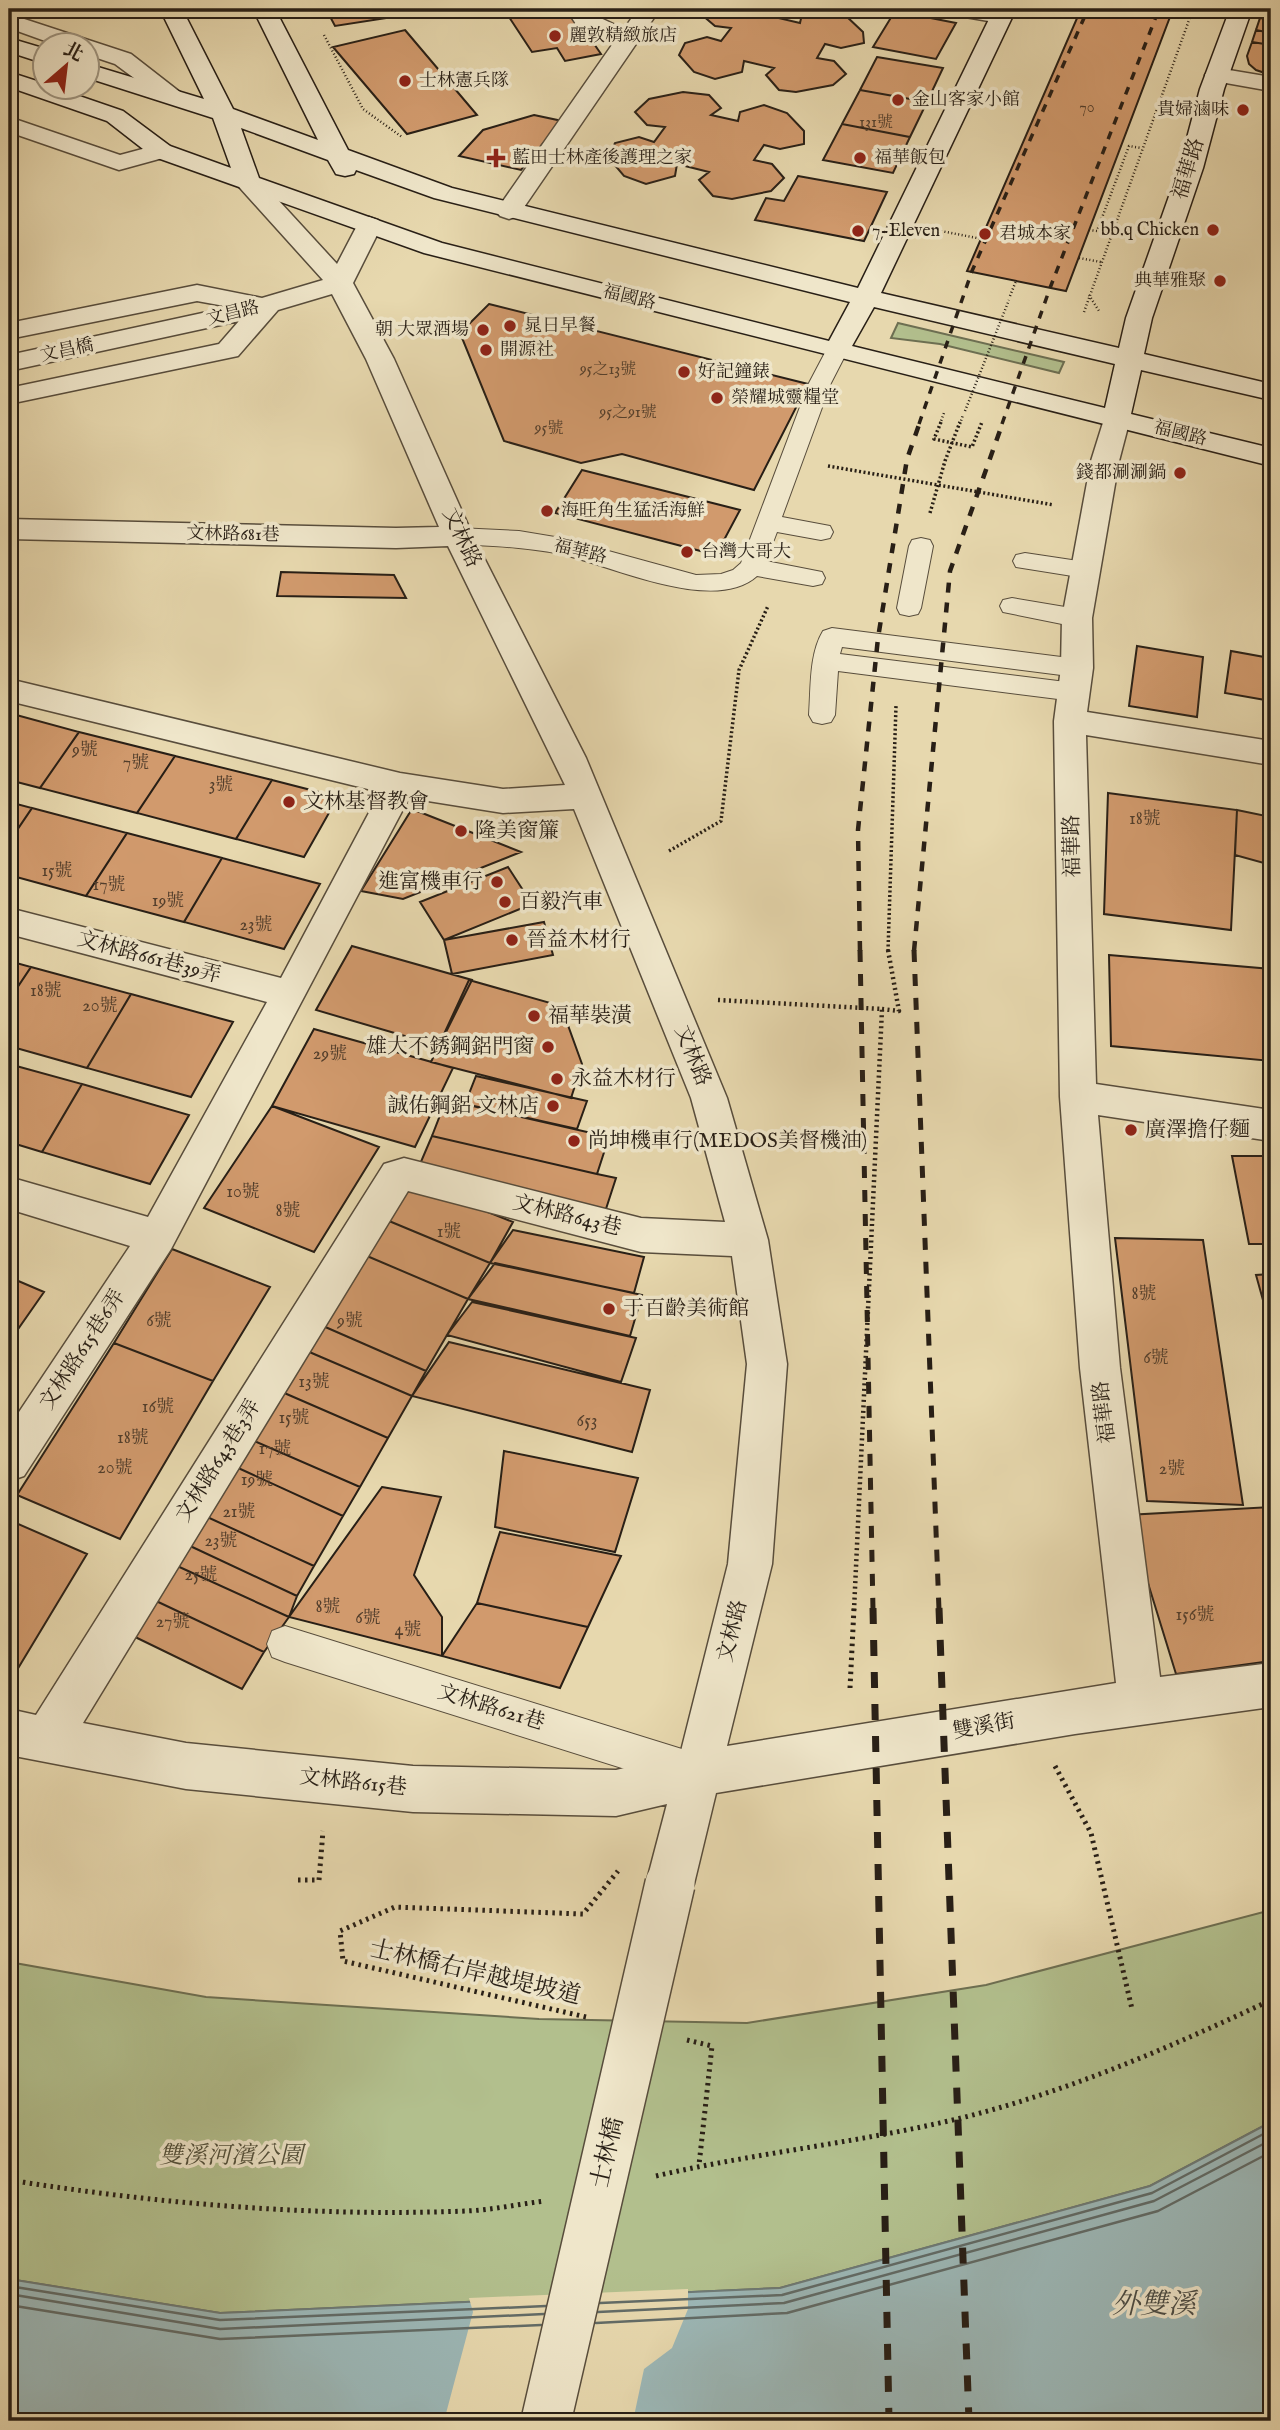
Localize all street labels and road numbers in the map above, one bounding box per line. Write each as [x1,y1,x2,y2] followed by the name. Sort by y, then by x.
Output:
[1167,135,1211,203] street label: 福華路
[600,280,658,316] street label: 福國路
[204,296,262,332] street label: 文昌路
[38,334,96,368] street label: 文昌橋
[1151,416,1209,452] street label: 福國路
[435,504,487,572] street label: 文林路
[186,523,280,547] street label: 文林路681巷
[551,534,609,570] street label: 福華路
[1059,814,1087,878] street label: 福華路
[74,926,224,990] street label: 文林路661巷39弄
[668,1022,716,1090] street label: 文林路
[510,1189,624,1243] street label: 文林路643巷
[34,1285,132,1415] street label: 文林路615巷6弄
[1088,1379,1122,1445] street label: 福華路
[170,1395,268,1527] street label: 文林路643巷3弄
[712,1597,754,1665] street label: 文林路
[434,1679,548,1737] street label: 文林路621巷
[951,1708,1017,1746] street label: 雙溪街
[298,1764,408,1802] street label: 文林路615巷
[366,1934,584,2012] street label: 士林橋右岸越堤坡道
[585,2114,631,2192] street label: 士林橋

